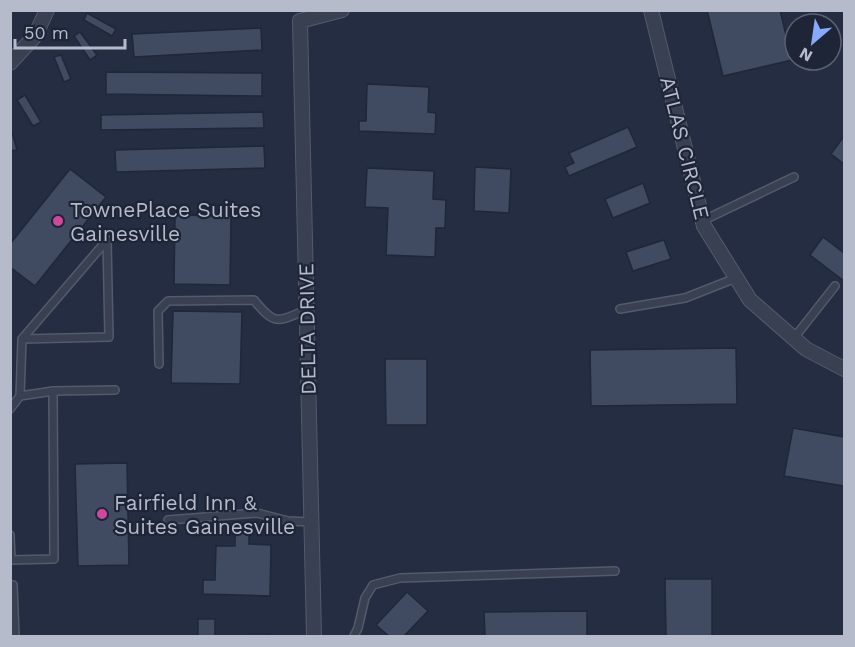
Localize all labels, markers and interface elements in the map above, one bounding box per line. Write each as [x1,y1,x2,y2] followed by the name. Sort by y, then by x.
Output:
[15,12,124,50] scale bar
[783,12,843,72] north arrow
[24,22,69,43] text: 50 m
[796,43,816,66] text: N
[655,74,715,222] street label: ATLAS CIRCLE
[70,197,261,246] place label: TownePlace Suites Gainesville
[51,214,65,228] marker: TownePlace Suites Gainesville
[293,263,321,395] street label: DELTA DRIVE
[114,490,295,539] place label: Fairfield Inn & Suites Gainesville
[95,507,109,521] marker: Fairfield Inn & Suites Gainesville

